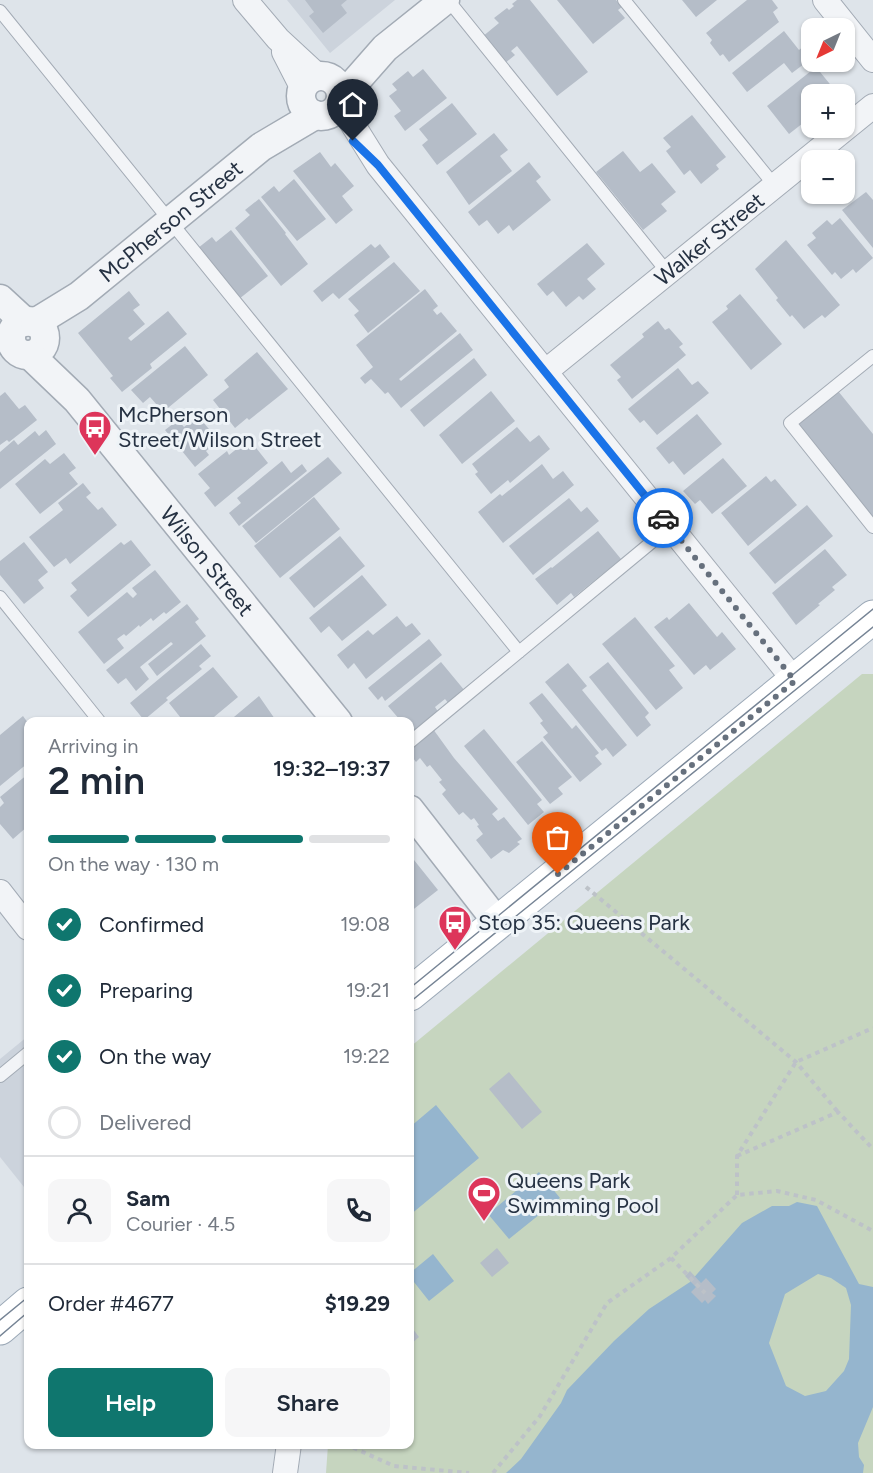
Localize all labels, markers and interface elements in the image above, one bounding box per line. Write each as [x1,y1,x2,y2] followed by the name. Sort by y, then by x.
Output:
[801,18,855,72] north arrow
[801,18,855,204] map controls
[327,79,378,141] pin
[801,84,855,138] button: +
[336,88,369,121] icon: home
[801,150,855,204] button: −
[93,154,248,288] street label: McPherson Street
[649,186,769,291] street label: Walker Street
[118,401,322,453] place label: McPherson Street/Wilson Street
[77,409,113,456] bus stop icon: McPherson Street/Wilson Street
[633,488,693,548] courier
[155,500,260,621] street label: Wilson Street
[647,502,680,535] icon: car
[48,734,138,758] text: Arriving in
[273,755,390,782] text: 19:32–19:37
[48,757,145,804] text: 2 min
[532,812,583,874] pin
[541,821,574,854] icon: bag
[48,852,219,876] text: On the way · 130 m
[437,904,473,951] bus stop icon: Stop 35: Queens Park
[48,908,81,941] icon: check
[478,909,690,936] place label: Stop 35: Queens Park
[99,911,204,938] text: Confirmed
[340,912,390,936] text: 19:08
[48,974,81,1007] icon: check
[99,977,193,1004] text: Preparing
[346,978,390,1002] text: 19:21
[48,1040,81,1073] icon: check
[99,1043,211,1070] text: On the way
[343,1044,390,1068] text: 19:22
[99,1109,192,1136] text: Delivered
[507,1167,659,1219] place label: Queens Park Swimming Pool
[466,1175,502,1222] sports icon: Queens Park Swimming Pool
[48,1179,111,1242] button: person
[327,1179,390,1242] button: phone
[126,1185,170,1212] text: Sam
[126,1212,235,1236] text: Courier · 4.5
[48,1290,174,1317] text: Order #4677
[325,1290,390,1317] text: $19.29
[48,1368,213,1437] button: Help
[225,1368,390,1437] button: Share

